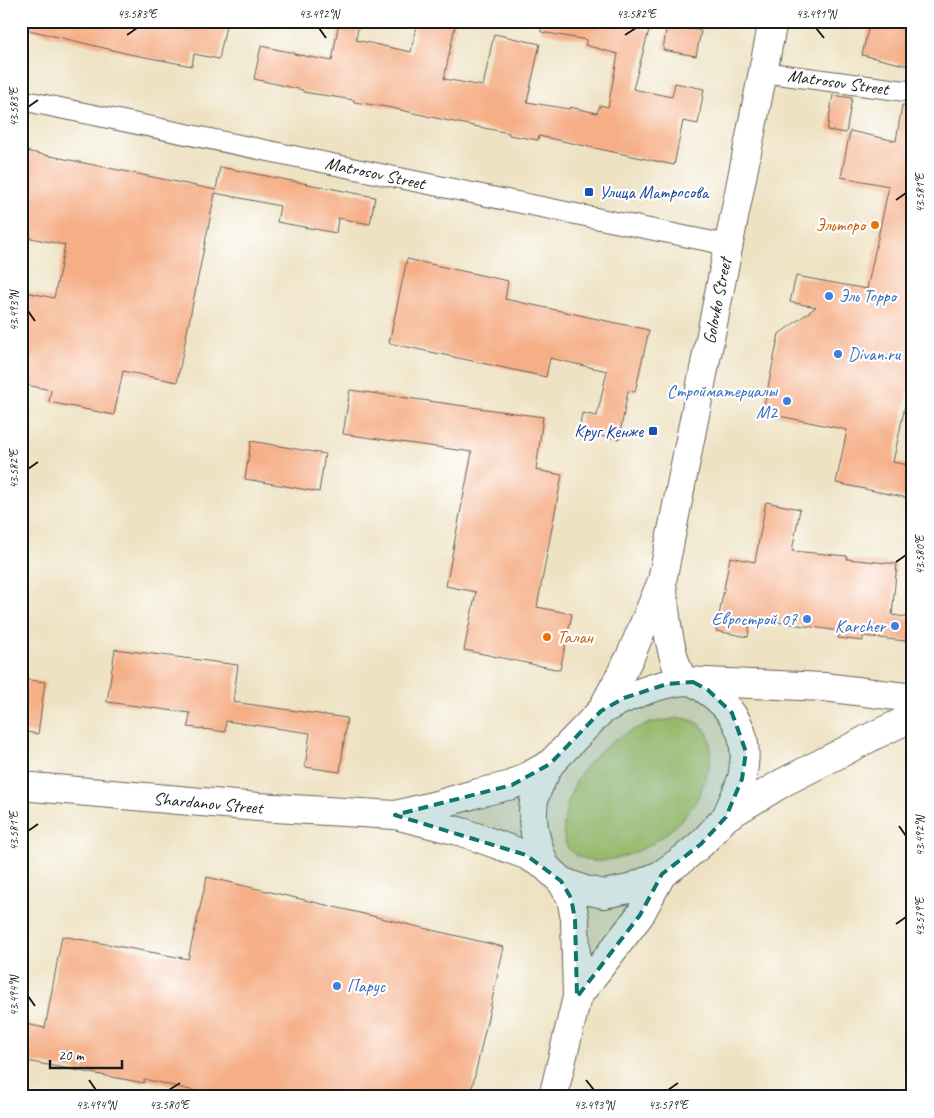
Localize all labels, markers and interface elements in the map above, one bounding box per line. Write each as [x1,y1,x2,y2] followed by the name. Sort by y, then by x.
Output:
[117,6,158,22] text: 43.583°E
[299,6,341,22] text: 43.492°N
[616,6,657,22] text: 43.582°E
[796,6,838,22] text: 43.491°N
[786,64,892,100] street label: Matrosov Street
[6,86,22,127] text: 43.583°E
[323,152,429,195] street label: Matrosov Street
[912,172,928,213] text: 43.581°E
[599,181,710,203] place label: Улица Матросова
[583,186,595,198] marker: Улица Матросова
[815,214,867,236] place label: Эльторо
[869,219,881,231] marker: Эльторо
[698,253,737,346] street label: Golovko Street
[839,285,898,307] place label: Эль Торро
[6,289,22,331] text: 43.493°N
[823,290,835,302] marker: Эль Торро
[848,343,902,365] place label: Divan.ru
[832,348,844,360] marker: Divan.ru
[667,380,779,423] place label: Стройматериалы М2
[781,395,793,407] marker: Стройматериалы М2
[574,420,644,442] place label: Круг Кенже
[647,425,659,437] marker: Круг Кенже
[6,448,22,489] text: 43.582°E
[912,534,928,575] text: 43.580°E
[711,608,798,630] place label: Еврострой 07
[801,613,813,625] marker: Еврострой 07
[835,615,888,637] place label: Kаrcher
[889,620,901,632] marker: Kаrcher
[557,626,595,648] place label: Талан
[541,631,553,643] marker: Талан
[152,787,266,819] street label: Shardanov Street
[6,810,22,851] text: 43.581°E
[912,814,928,856] text: 43.492°N
[912,896,928,937] text: 43.579°E
[6,974,22,1016] text: 43.494°N
[347,975,386,997] place label: Парус
[331,980,343,992] marker: Парус
[50,1038,122,1070] scale bar
[58,1046,85,1065] text: 20 m
[76,1097,118,1113] text: 43.494°N
[149,1097,190,1113] text: 43.580°E
[574,1097,616,1113] text: 43.493°N
[648,1097,689,1113] text: 43.579°E

